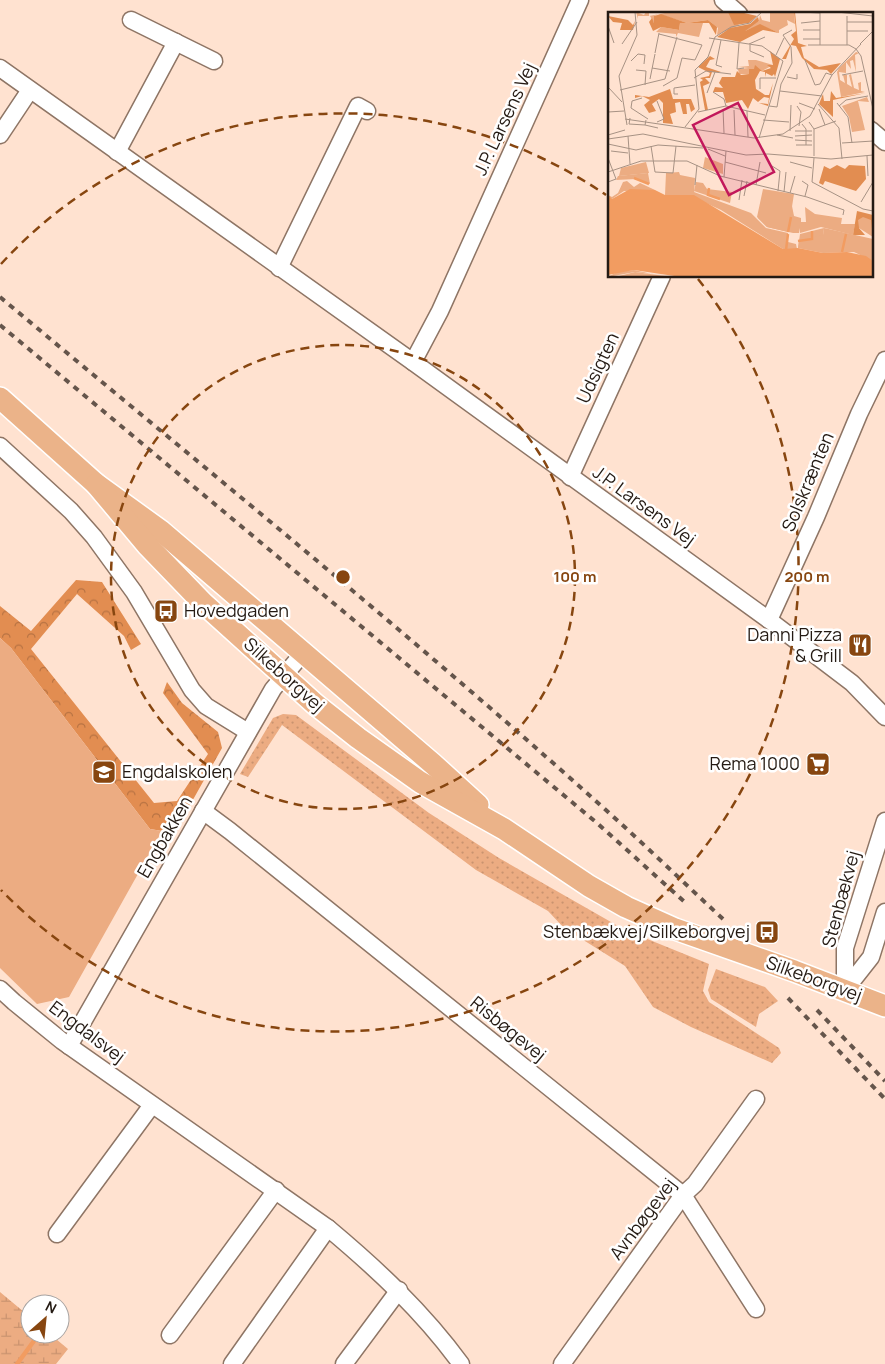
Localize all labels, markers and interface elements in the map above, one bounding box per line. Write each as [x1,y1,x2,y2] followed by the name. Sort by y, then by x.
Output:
[608,12,872,278] inset map
[467,58,541,179] street label: J.P. Larsens Vej
[570,328,624,407] street label: Udsigten
[775,428,839,535] street label: Solskrænten
[588,460,701,551] street label: J.P. Larsens Vej
[554,566,596,587] text: 100 m
[784,566,830,587] text: 200 m
[334,568,352,586] centre of rings
[153,598,179,624] bus stop icon: Hovedgaden
[184,598,289,622] place label: Hovedgaden
[747,622,842,667] place label: Danni Pizza & Grill
[239,632,330,717] street label: Silkeborgvej
[847,632,873,658] restaurant icon: Danni Pizza & Grill
[710,751,800,775] place label: Rema 1000
[805,751,831,777] supermarket icon: Rema 1000
[91,759,117,785] school or university icon: Engdalskolen
[122,759,232,783] place label: Engdalskolen
[131,791,197,882] street label: Engbakken
[816,848,864,950] street label: Stenbækvej
[543,919,750,943] place label: Stenbækvej/Silkeborgvej
[754,919,780,945] bus stop icon: Stenbækvej/Silkeborgvej
[763,950,866,1007] street label: Silkeborgvej
[466,990,552,1066] street label: Risbøgevej
[45,995,131,1068] street label: Engdalsvej
[604,1173,681,1264] street label: Avnbøgevej
[20,1294,70,1344] north arrow
[42,1296,60,1318] text: N

